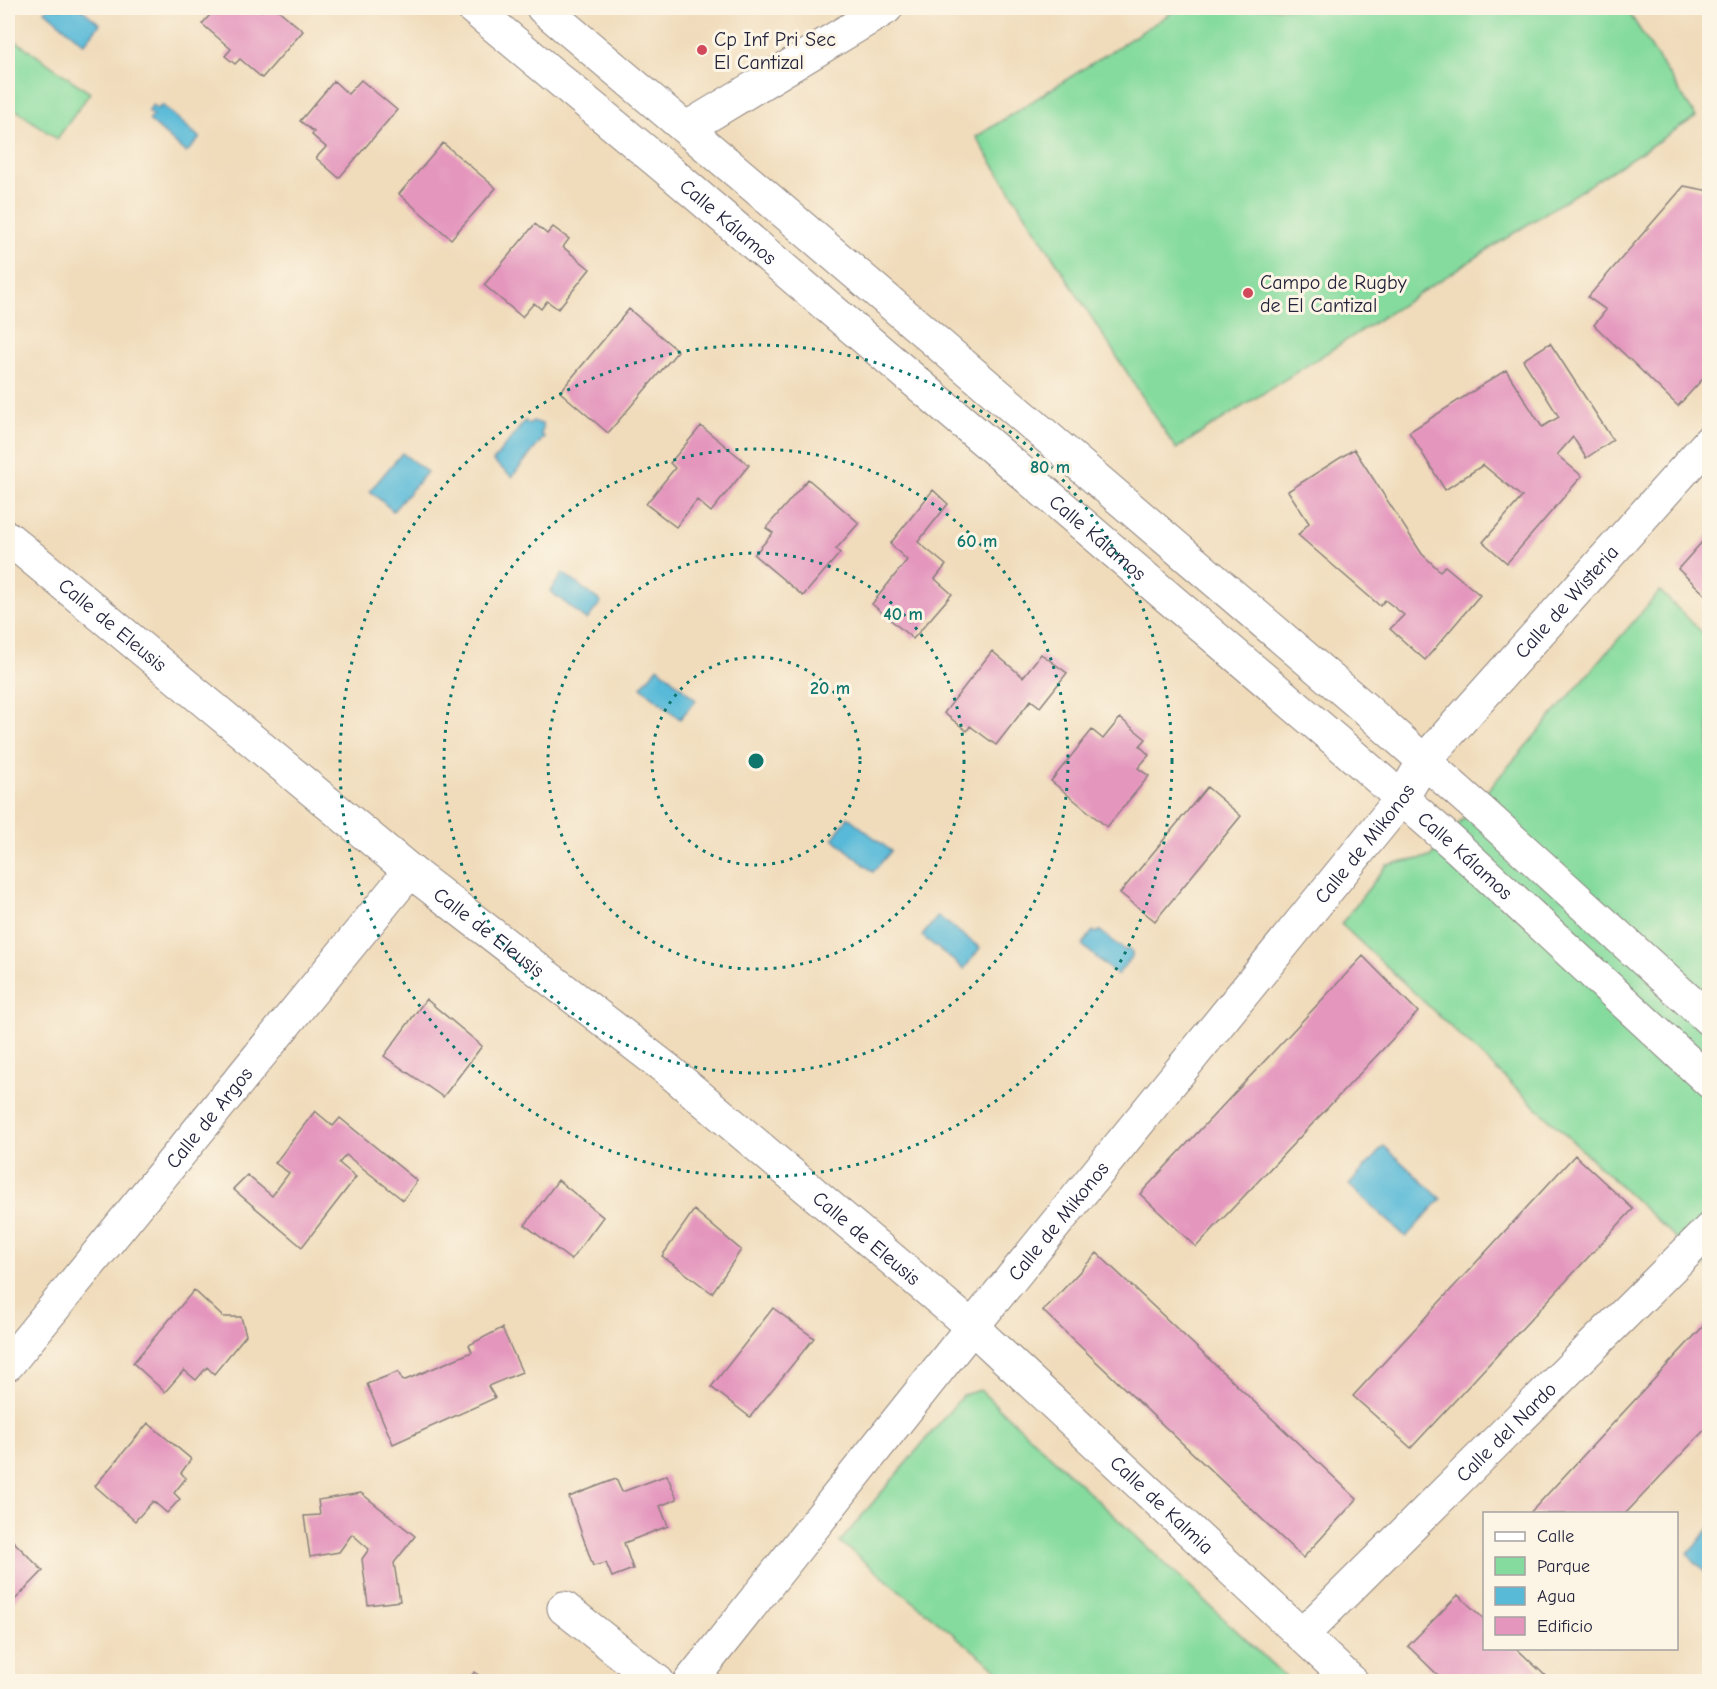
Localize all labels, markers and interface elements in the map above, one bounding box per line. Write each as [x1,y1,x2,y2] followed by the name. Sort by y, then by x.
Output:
[714,28,836,74] place label: Cp Inf Pri Sec El Cantizal
[695,43,709,57] marker: Cp Inf Pri Sec El Cantizal
[675,174,781,270] street label: Calle Kálamos
[1260,271,1407,317] place label: Campo de Rugby de El Cantizal
[1241,286,1255,300] marker: Campo de Rugby de El Cantizal
[1030,457,1070,478] text: 80 m
[1045,490,1151,585] street label: Calle Kálamos
[957,531,997,552] text: 60 m
[1510,541,1623,663] street label: Calle de Wisteria
[54,574,171,677] street label: Calle de Eleusis
[883,604,923,625] text: 40 m
[810,678,850,699] text: 20 m
[746,751,766,771] centre of rings
[1310,780,1420,908] street label: Calle de Mikonos
[1413,807,1517,905] street label: Calle Kálamos
[429,883,549,982] street label: Calle de Eleusis
[161,1063,257,1173] street label: Calle de Argos
[1003,1157,1114,1285] street label: Calle de Mikonos
[808,1187,925,1290] street label: Calle de Eleusis
[1452,1378,1561,1487] street label: Calle del Nardo
[1105,1451,1218,1559] street label: Calle de Kalmia
[1483,1512,1678,1650] legend
[1537,1526,1574,1547] text: Calle
[1537,1556,1590,1577] text: Parque
[1537,1586,1575,1607] text: Agua
[1537,1616,1593,1637] text: Edificio

